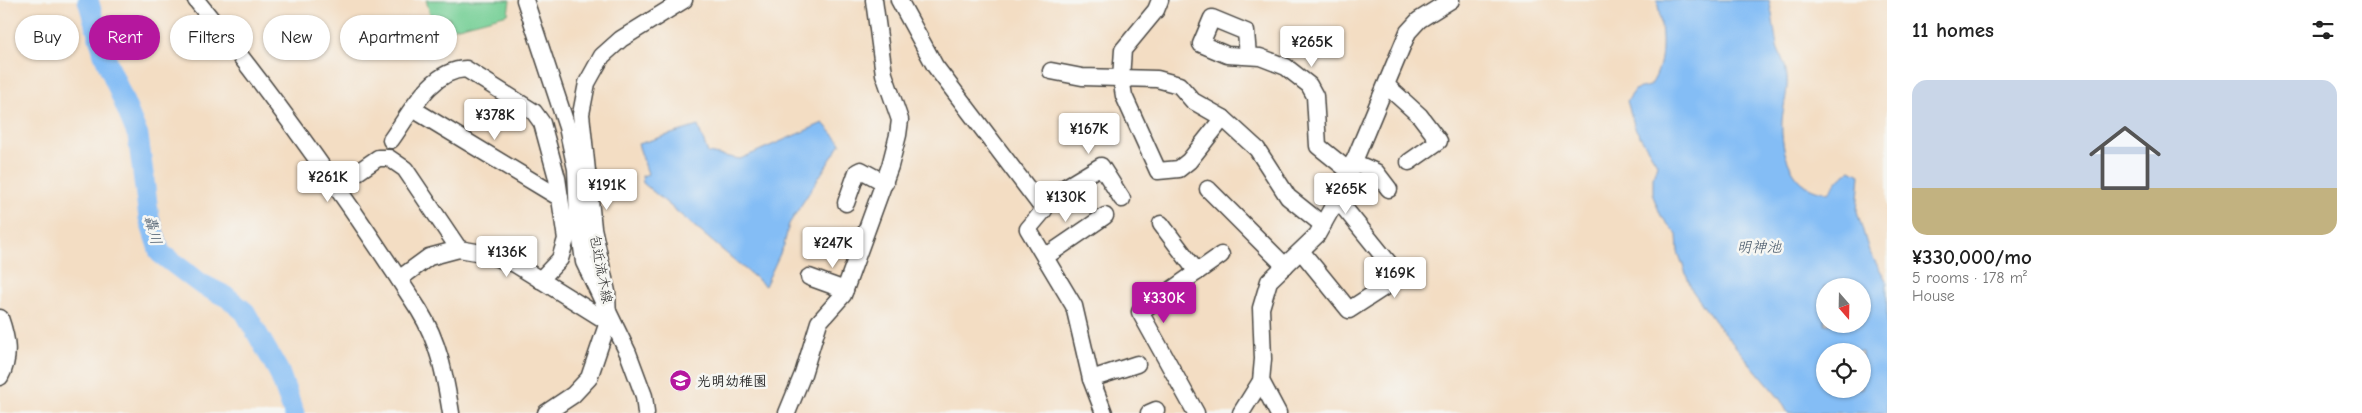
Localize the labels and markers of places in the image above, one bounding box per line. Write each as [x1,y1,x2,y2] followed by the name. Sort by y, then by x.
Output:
[1277,26,1347,68] pin: ¥265K
[460,98,530,141] pin: ¥378K
[1054,112,1124,155] pin: ¥167K
[293,160,363,203] pin: ¥261K
[572,168,642,211] pin: ¥191K
[1311,172,1381,215] pin: ¥265K
[1031,180,1101,223] pin: ¥130K
[798,226,868,269] pin: ¥247K
[472,236,542,278] pin: ¥136K
[1360,256,1430,299] pin: ¥169K
[1129,282,1199,324] pin: ¥330K
[669,369,693,393] school or university icon: 光明幼稚園
[697,373,767,390] place label: 光明幼稚園

